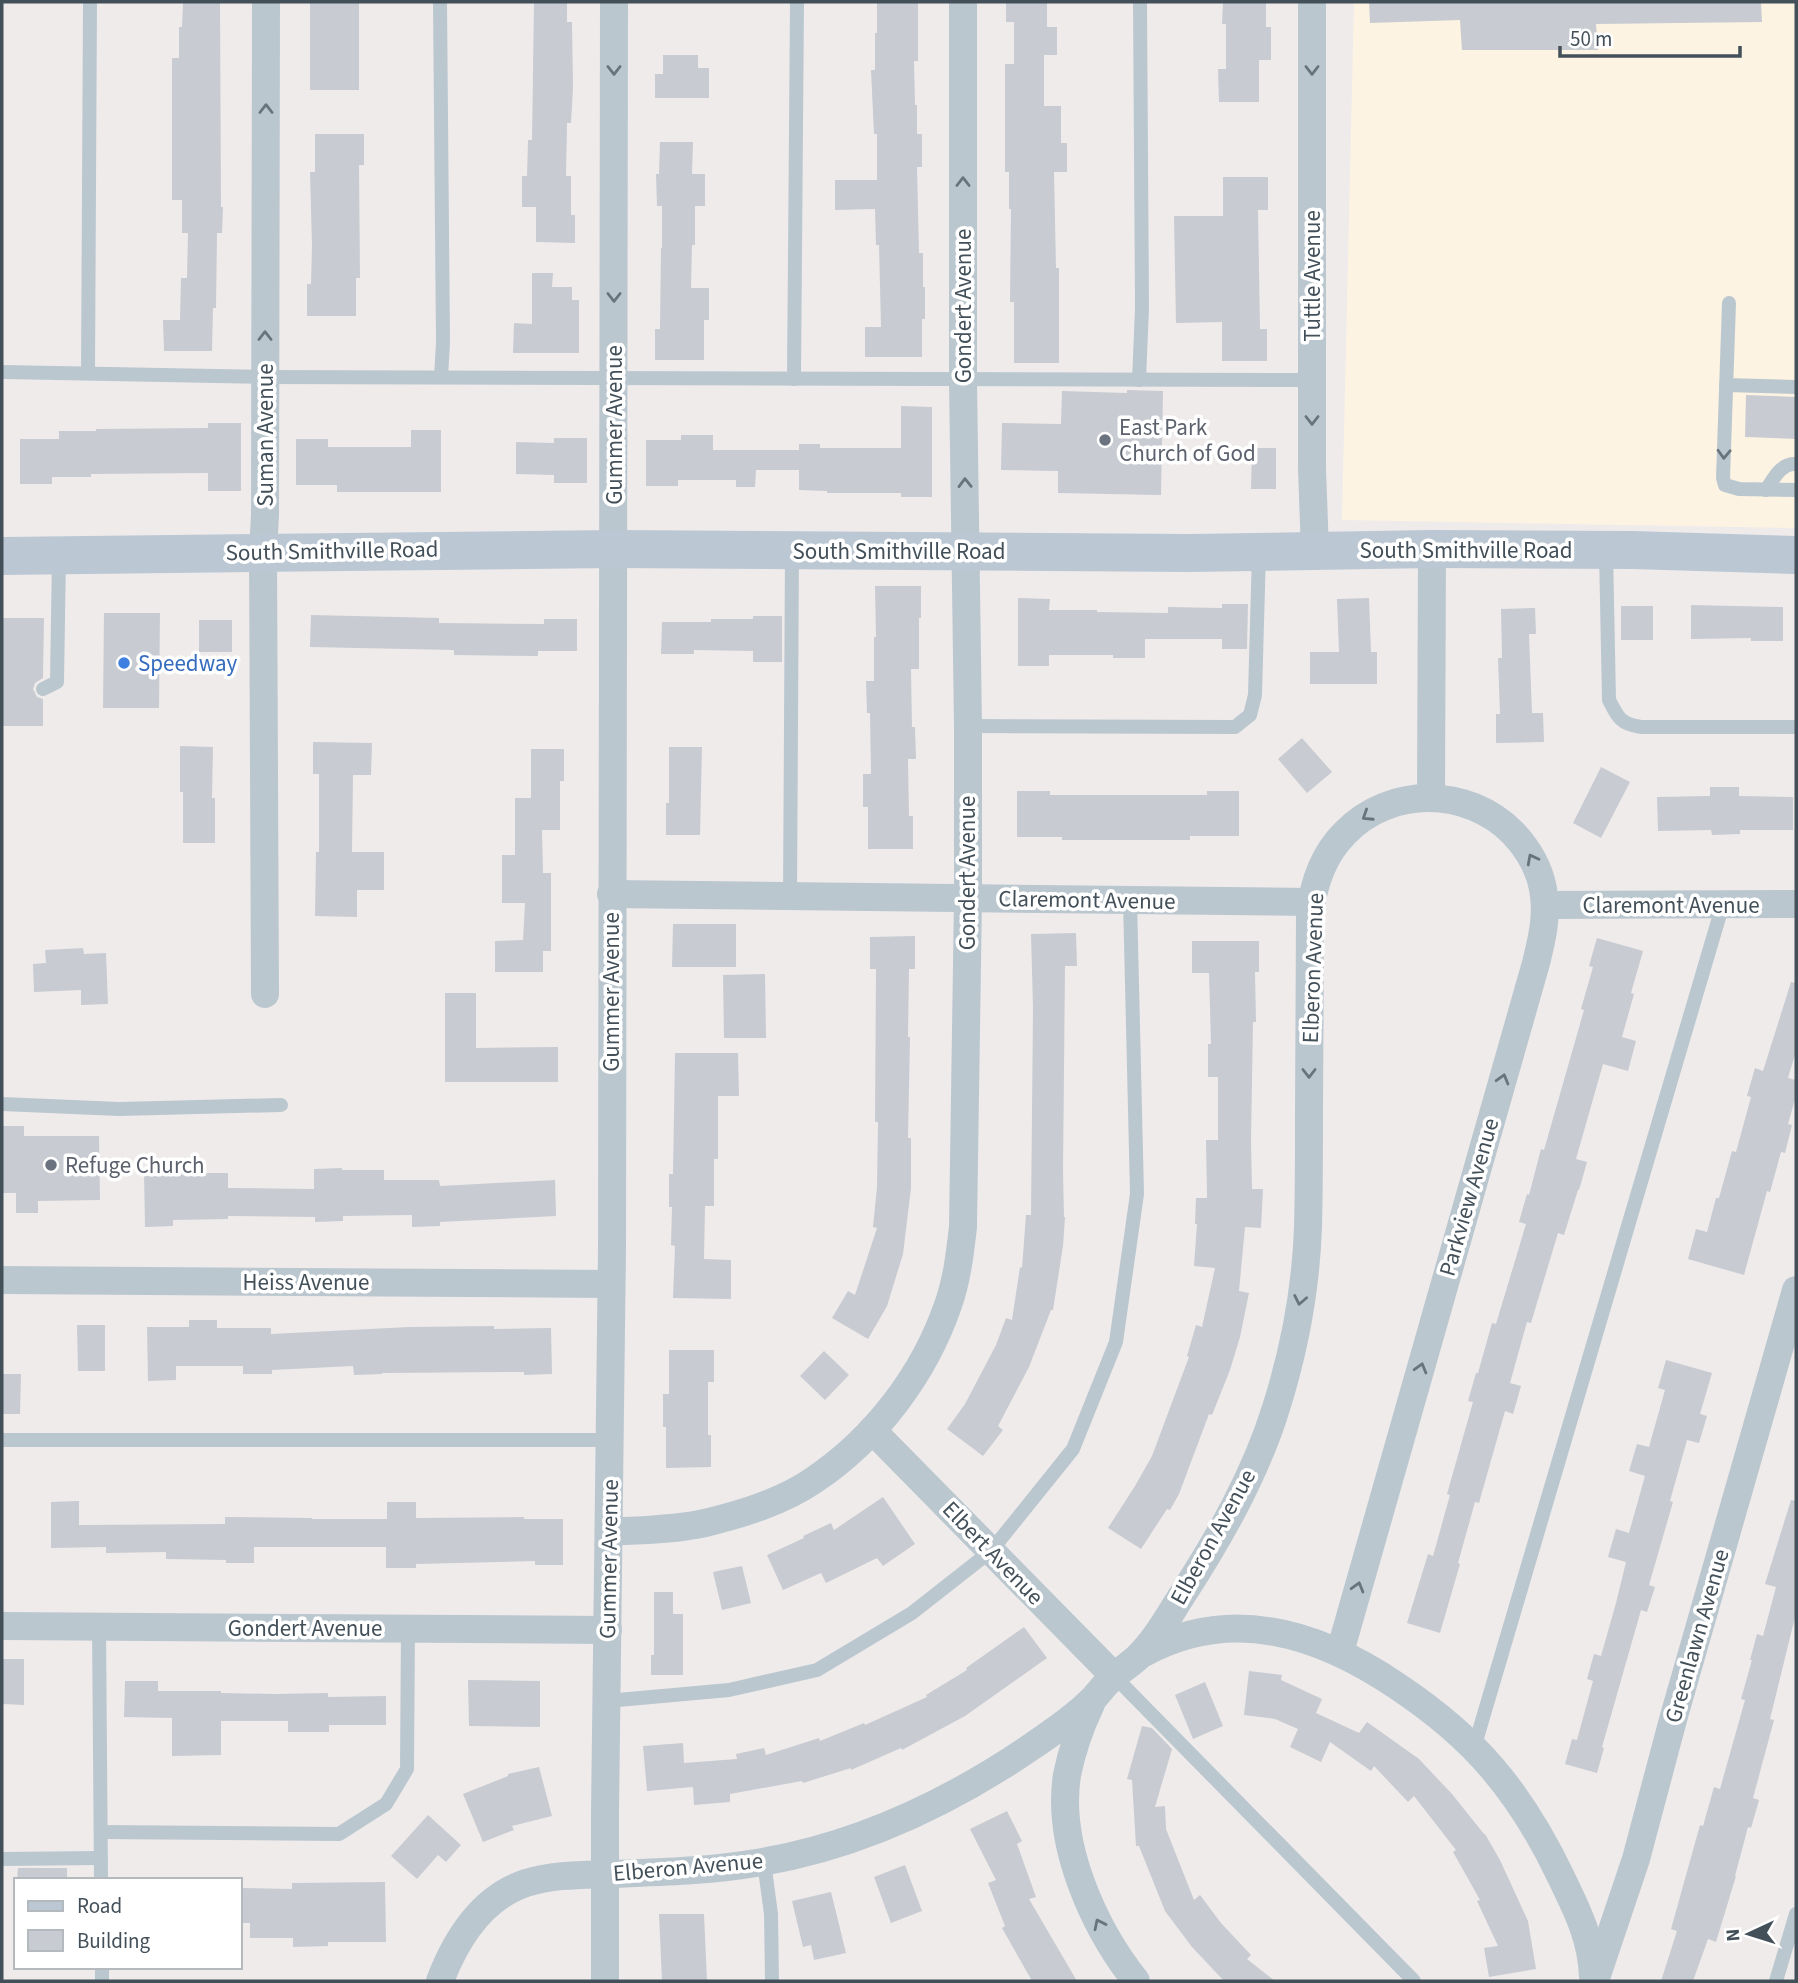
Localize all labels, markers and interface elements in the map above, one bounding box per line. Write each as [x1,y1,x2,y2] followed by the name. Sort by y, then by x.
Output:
[1560,14,1740,58] scale bar
[1570,24,1612,54] text: 50 m
[606,65,622,76] one-way arrow
[1304,65,1320,76] one-way arrow
[258,103,274,114] one-way arrow
[955,176,971,187] one-way arrow
[1296,210,1329,342] street label: Tuttle Avenue
[947,229,980,383] street label: Gondert Avenue
[606,293,622,303] one-way arrow
[257,331,273,341] one-way arrow
[598,345,631,505] street label: Gummer Avenue
[249,363,282,507] street label: Suman Avenue
[1119,411,1256,470] place label: East Park Church of God
[1304,415,1320,426] one-way arrow
[1097,432,1113,448] marker: East Park Church of God
[1716,449,1732,459] one-way arrow
[957,477,973,488] one-way arrow
[225,533,439,569] street label: South Smithville Road
[1360,534,1572,567] street label: South Smithville Road
[793,535,1005,568] street label: South Smithville Road
[138,647,238,680] place label: Speedway
[116,655,132,671] marker: Speedway
[951,796,984,950] street label: Gondert Avenue
[1362,808,1375,820] one-way arrow
[1526,854,1540,866] one-way arrow
[998,882,1176,918] street label: Claremont Avenue
[1582,889,1760,922] street label: Claremont Avenue
[1294,892,1332,1044] street label: Elberon Avenue
[595,912,628,1072] street label: Gummer Avenue
[1301,1068,1317,1078] one-way arrow
[1495,1073,1509,1085] one-way arrow
[1431,1114,1507,1280] street label: Parkview Avenue
[65,1149,205,1182] place label: Refuge Church
[43,1157,59,1173] marker: Refuge Church
[243,1266,369,1299] street label: Heiss Avenue
[1293,1294,1308,1306] one-way arrow
[1412,1362,1427,1374] one-way arrow
[1162,1463,1264,1611] street label: Elberon Avenue
[591,1479,627,1639] street label: Gummer Avenue
[935,1494,1051,1612] street label: Elbert Avenue
[1656,1545,1738,1727] street label: Greenlawn Avenue
[1350,1581,1365,1593] one-way arrow
[228,1612,382,1645] street label: Gondert Avenue
[612,1844,764,1890] street label: Elberon Avenue
[14,1878,242,1969] legend
[77,1891,122,1921] text: Road
[1714,1899,1784,1969] north arrow
[1094,1919,1108,1931] one-way arrow
[77,1926,151,1956] text: Building
[1720,1928,1747,1942] text: N

